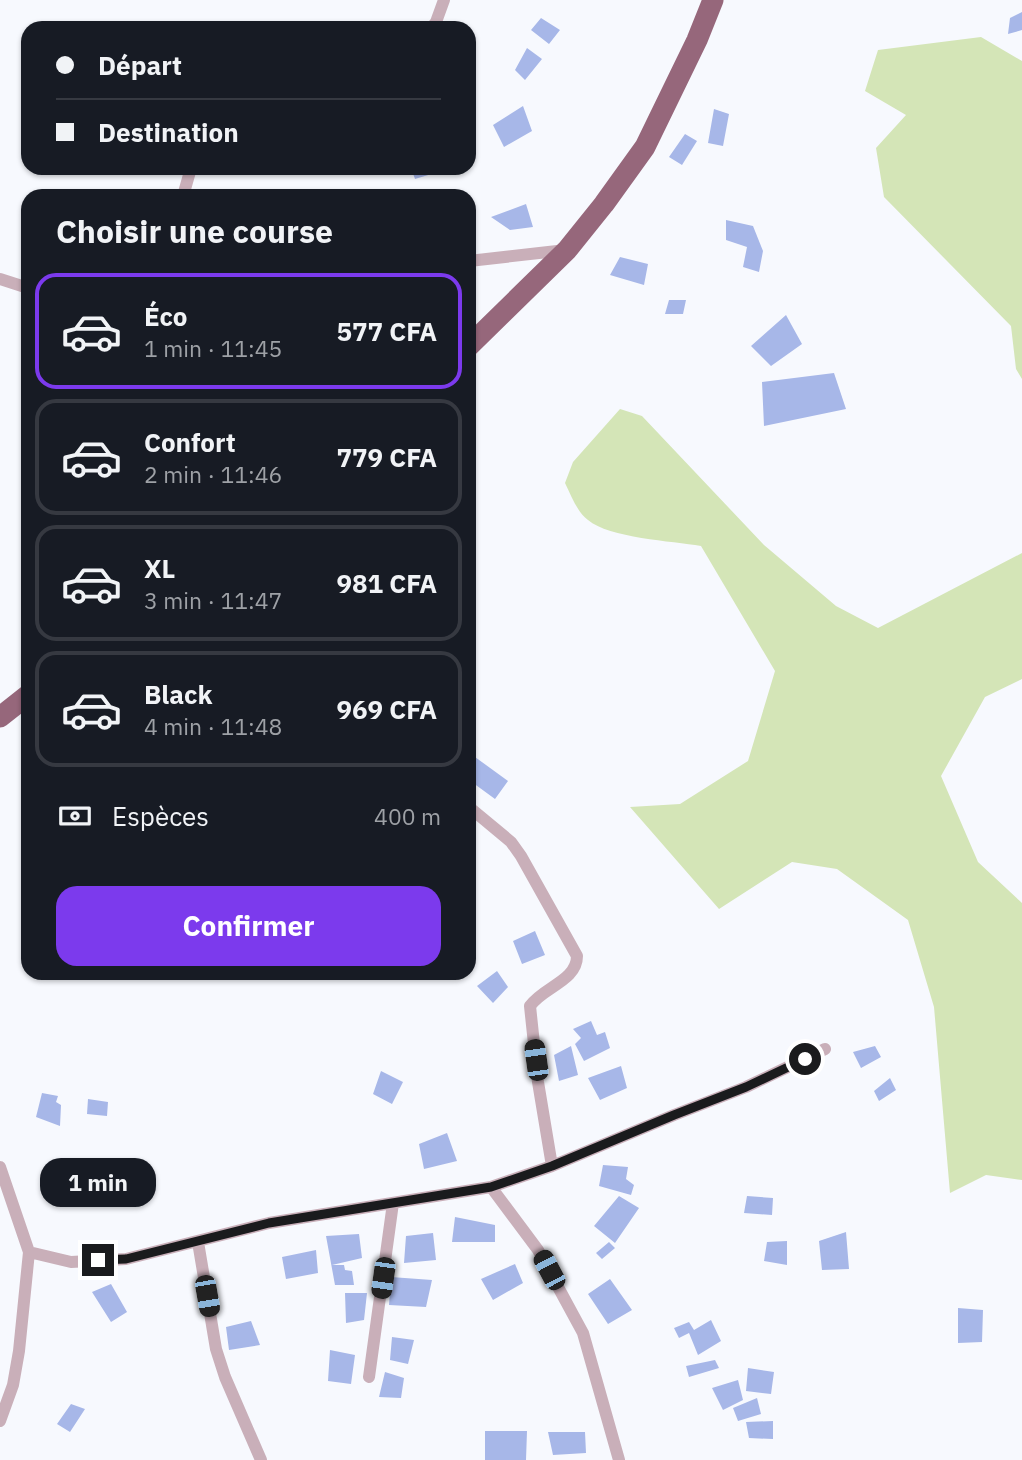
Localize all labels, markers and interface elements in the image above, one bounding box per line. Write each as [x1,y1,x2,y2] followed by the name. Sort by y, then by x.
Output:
[98,48,182,82] text: Départ
[98,115,239,149] text: Destination
[56,210,333,252] text: Choisir une course
[144,299,188,333] text: Éco
[60,300,123,363] icon: car
[336,314,437,348] text: 577 CFA
[144,333,282,363] text: 1 min · 11:45
[144,425,236,459] text: Confort
[60,426,123,489] icon: car
[336,440,437,474] text: 779 CFA
[144,459,282,489] text: 2 min · 11:46
[144,551,175,585] text: XL
[60,552,123,615] icon: car
[336,566,437,600] text: 981 CFA
[144,585,282,615] text: 3 min · 11:47
[144,677,212,711] text: Black
[60,678,123,741] icon: car
[336,692,437,726] text: 969 CFA
[144,711,282,741] text: 4 min · 11:48
[56,797,94,835] icon: cash
[112,799,209,833] text: Espèces
[374,801,441,831] text: 400 m
[56,886,441,966] button: Confirmer
[523,1038,550,1082] car
[789,1043,821,1075] route start
[40,1158,156,1208] callout: 1 min
[68,1167,128,1197] text: 1 min
[82,1244,114,1276] route end
[530,1247,569,1293] car
[370,1256,397,1300] car
[194,1273,221,1319] car

